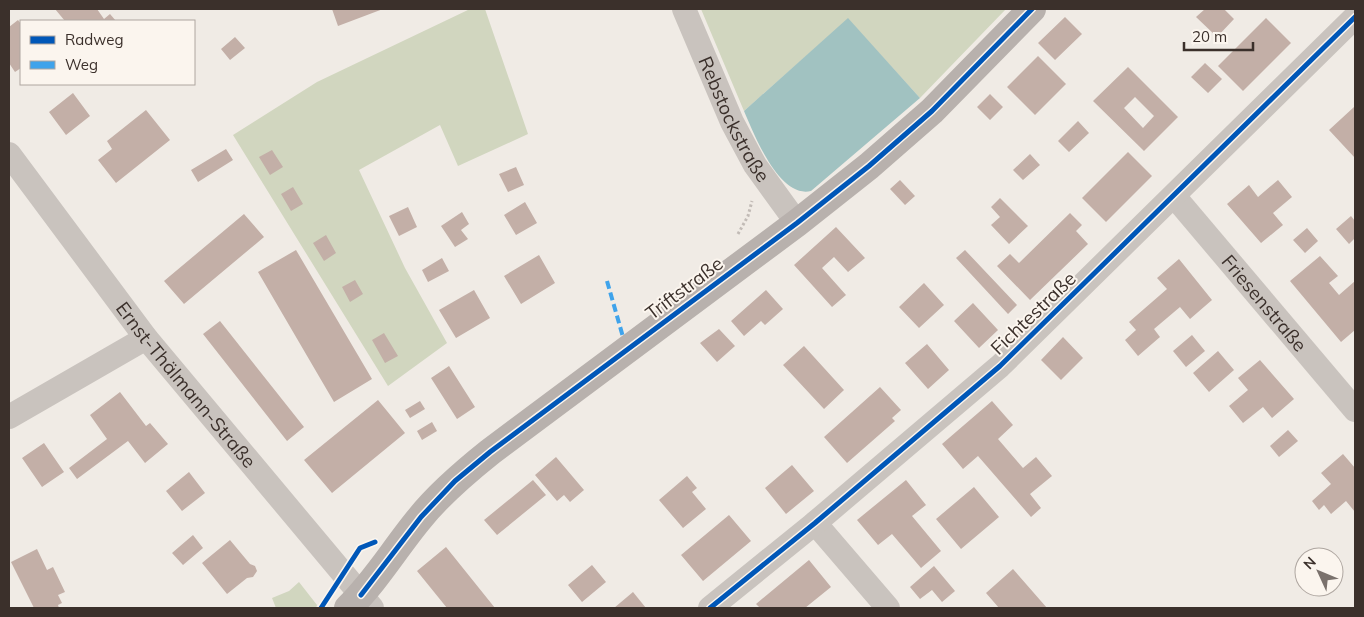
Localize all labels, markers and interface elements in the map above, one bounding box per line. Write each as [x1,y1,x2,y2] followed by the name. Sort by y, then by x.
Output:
[20,20,195,85] legend
[1184,20,1253,52] scale bar
[1192,27,1227,46] text: 20 m
[65,30,123,49] text: Radweg
[693,53,775,187] street label: Rebstockstraße
[65,55,98,74] text: Weg
[1217,249,1312,356] street label: Friesenstraße
[641,251,727,325] street label: Triftstraße
[985,266,1081,360] street label: Fichtestraße
[111,297,262,473] street label: Ernst-Thälmann-Straße
[1294,547,1344,597] north arrow
[1300,553,1320,573] text: N

